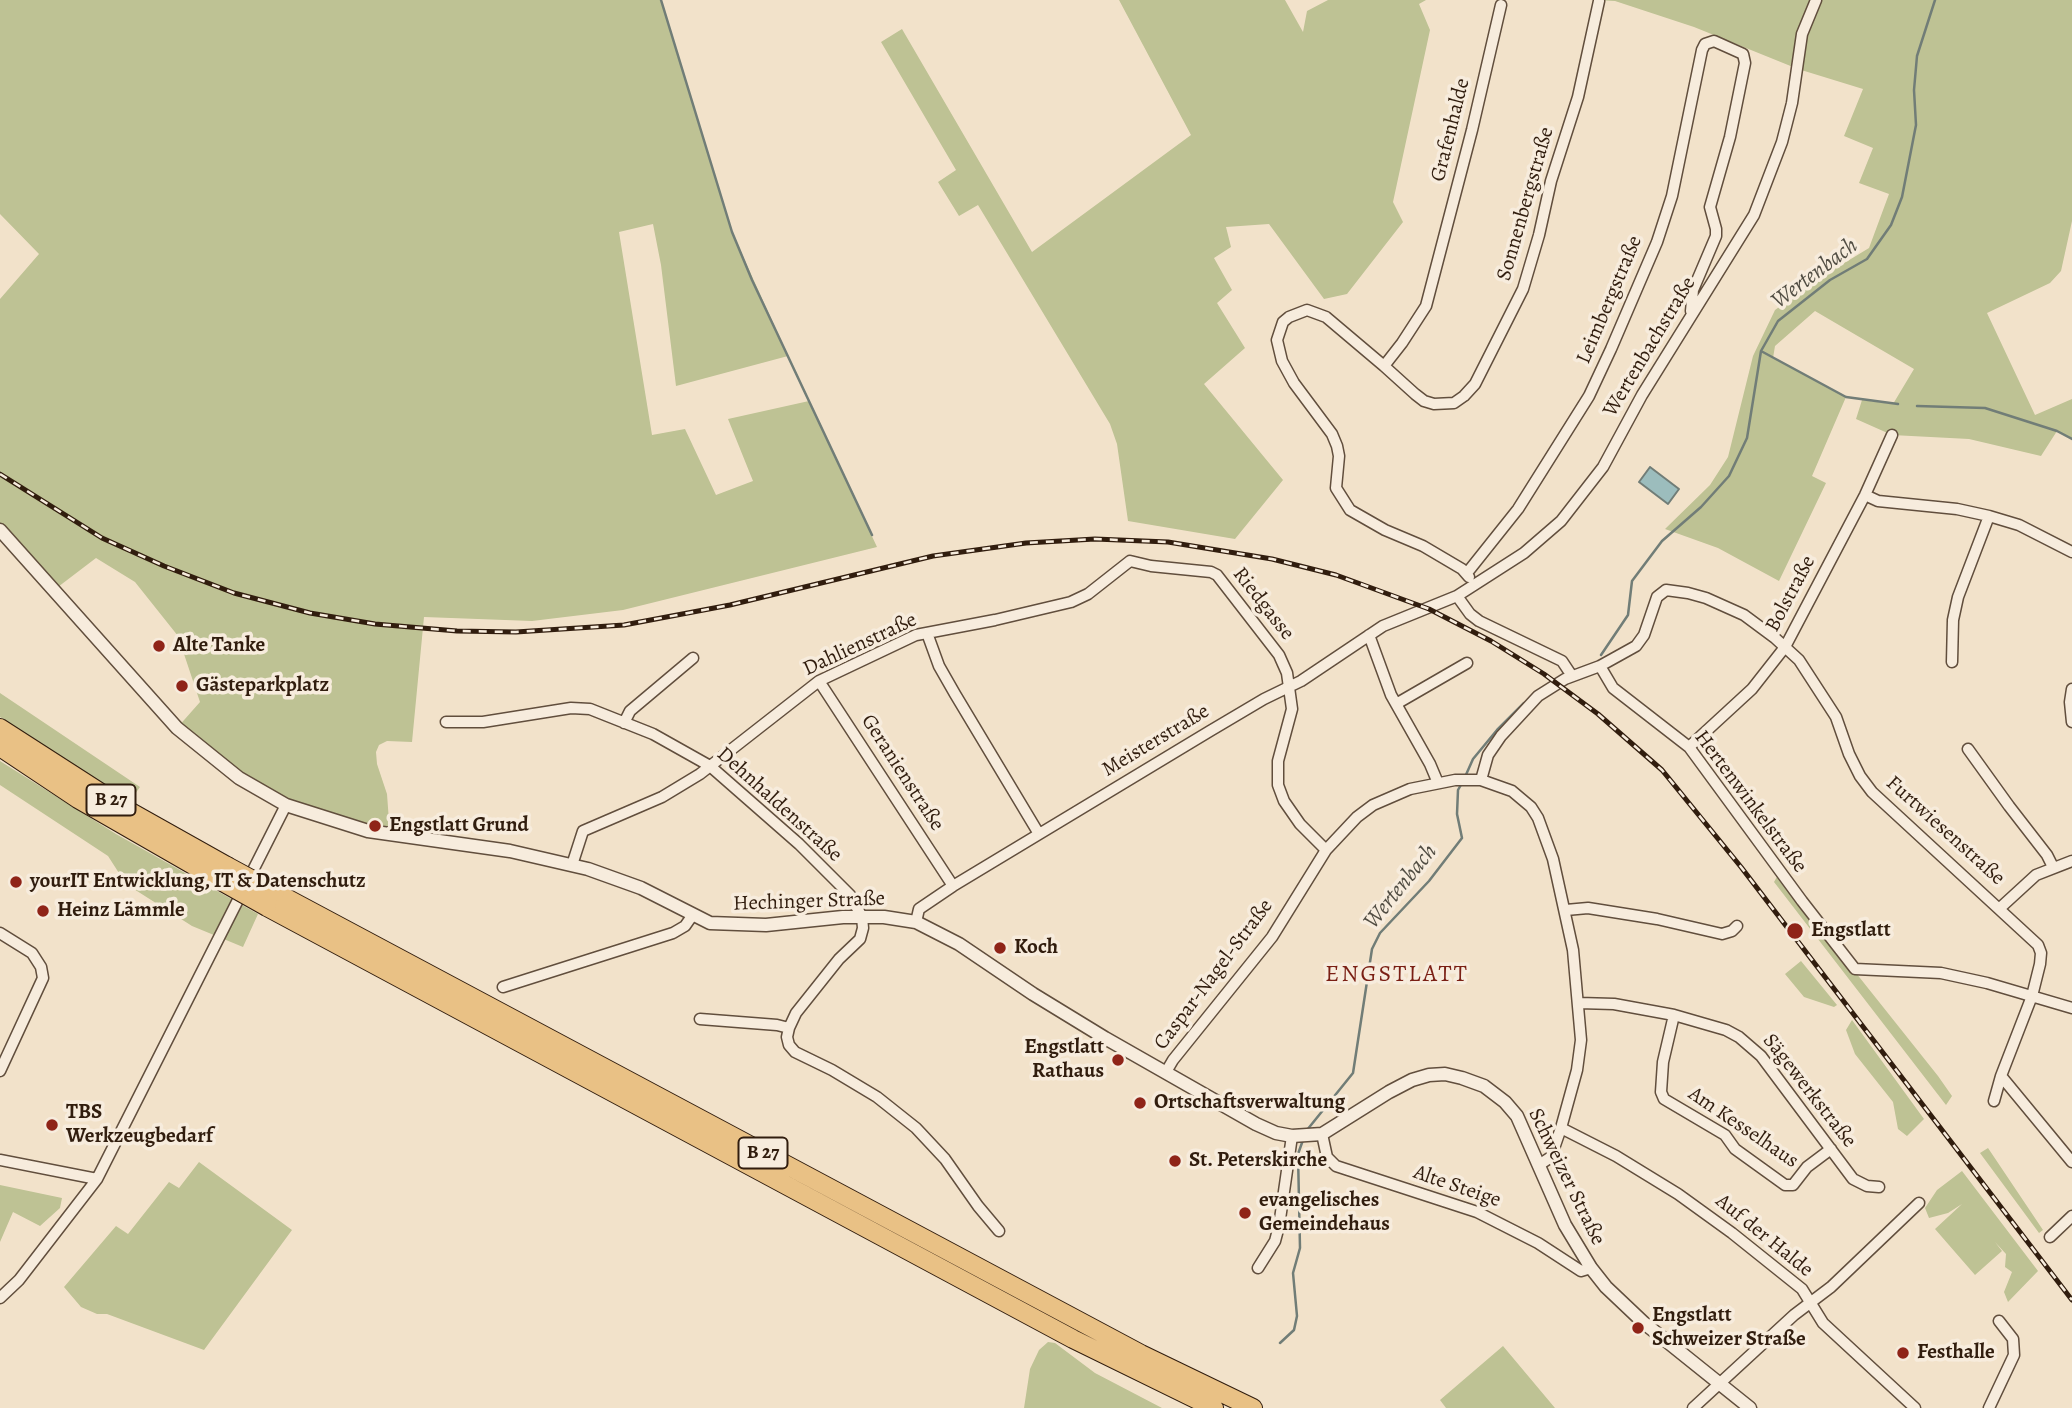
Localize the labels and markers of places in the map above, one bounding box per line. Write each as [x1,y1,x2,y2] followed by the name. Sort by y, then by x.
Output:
[173,633,265,659] place label: Alte Tanke
[151,638,167,654] marker: Alte Tanke
[196,673,329,699] place label: Gästeparkplatz
[174,678,190,694] marker: Gästeparkplatz
[389,813,529,839] place label: Engstlatt Grund
[367,818,383,834] marker: Engstlatt Grund
[30,869,366,895] place label: yourIT Entwicklung, IT & Datenschutz
[8,874,24,890] marker: yourIT Entwicklung, IT & Datenschutz
[57,898,185,924] place label: Heinz Lämmle
[35,903,51,919] marker: Heinz Lämmle
[1811,918,1891,944] place label: Engstlatt
[1785,921,1805,941] marker: Engstlatt
[1014,935,1058,961] place label: Koch
[992,940,1008,956] marker: Koch
[1024,1035,1104,1085] place label: Engstlatt Rathaus
[1110,1052,1126,1068] marker: Engstlatt Rathaus
[1154,1090,1345,1116] place label: Ortschaftsverwaltung
[1132,1095,1148,1111] marker: Ortschaftsverwaltung
[66,1100,213,1150] place label: TBS Werkzeugbedarf
[44,1117,60,1133] marker: TBS Werkzeugbedarf
[1189,1148,1327,1174] place label: St. Peterskirche
[1167,1153,1183,1169] marker: St. Peterskirche
[1259,1188,1390,1238] place label: evangelisches Gemeindehaus
[1237,1205,1253,1221] marker: evangelisches Gemeindehaus
[1652,1303,1806,1353] place label: Engstlatt Schweizer Straße
[1630,1320,1646,1336] marker: Engstlatt Schweizer Straße
[1917,1340,1995,1366] place label: Festhalle
[1895,1345,1911,1361] marker: Festhalle

